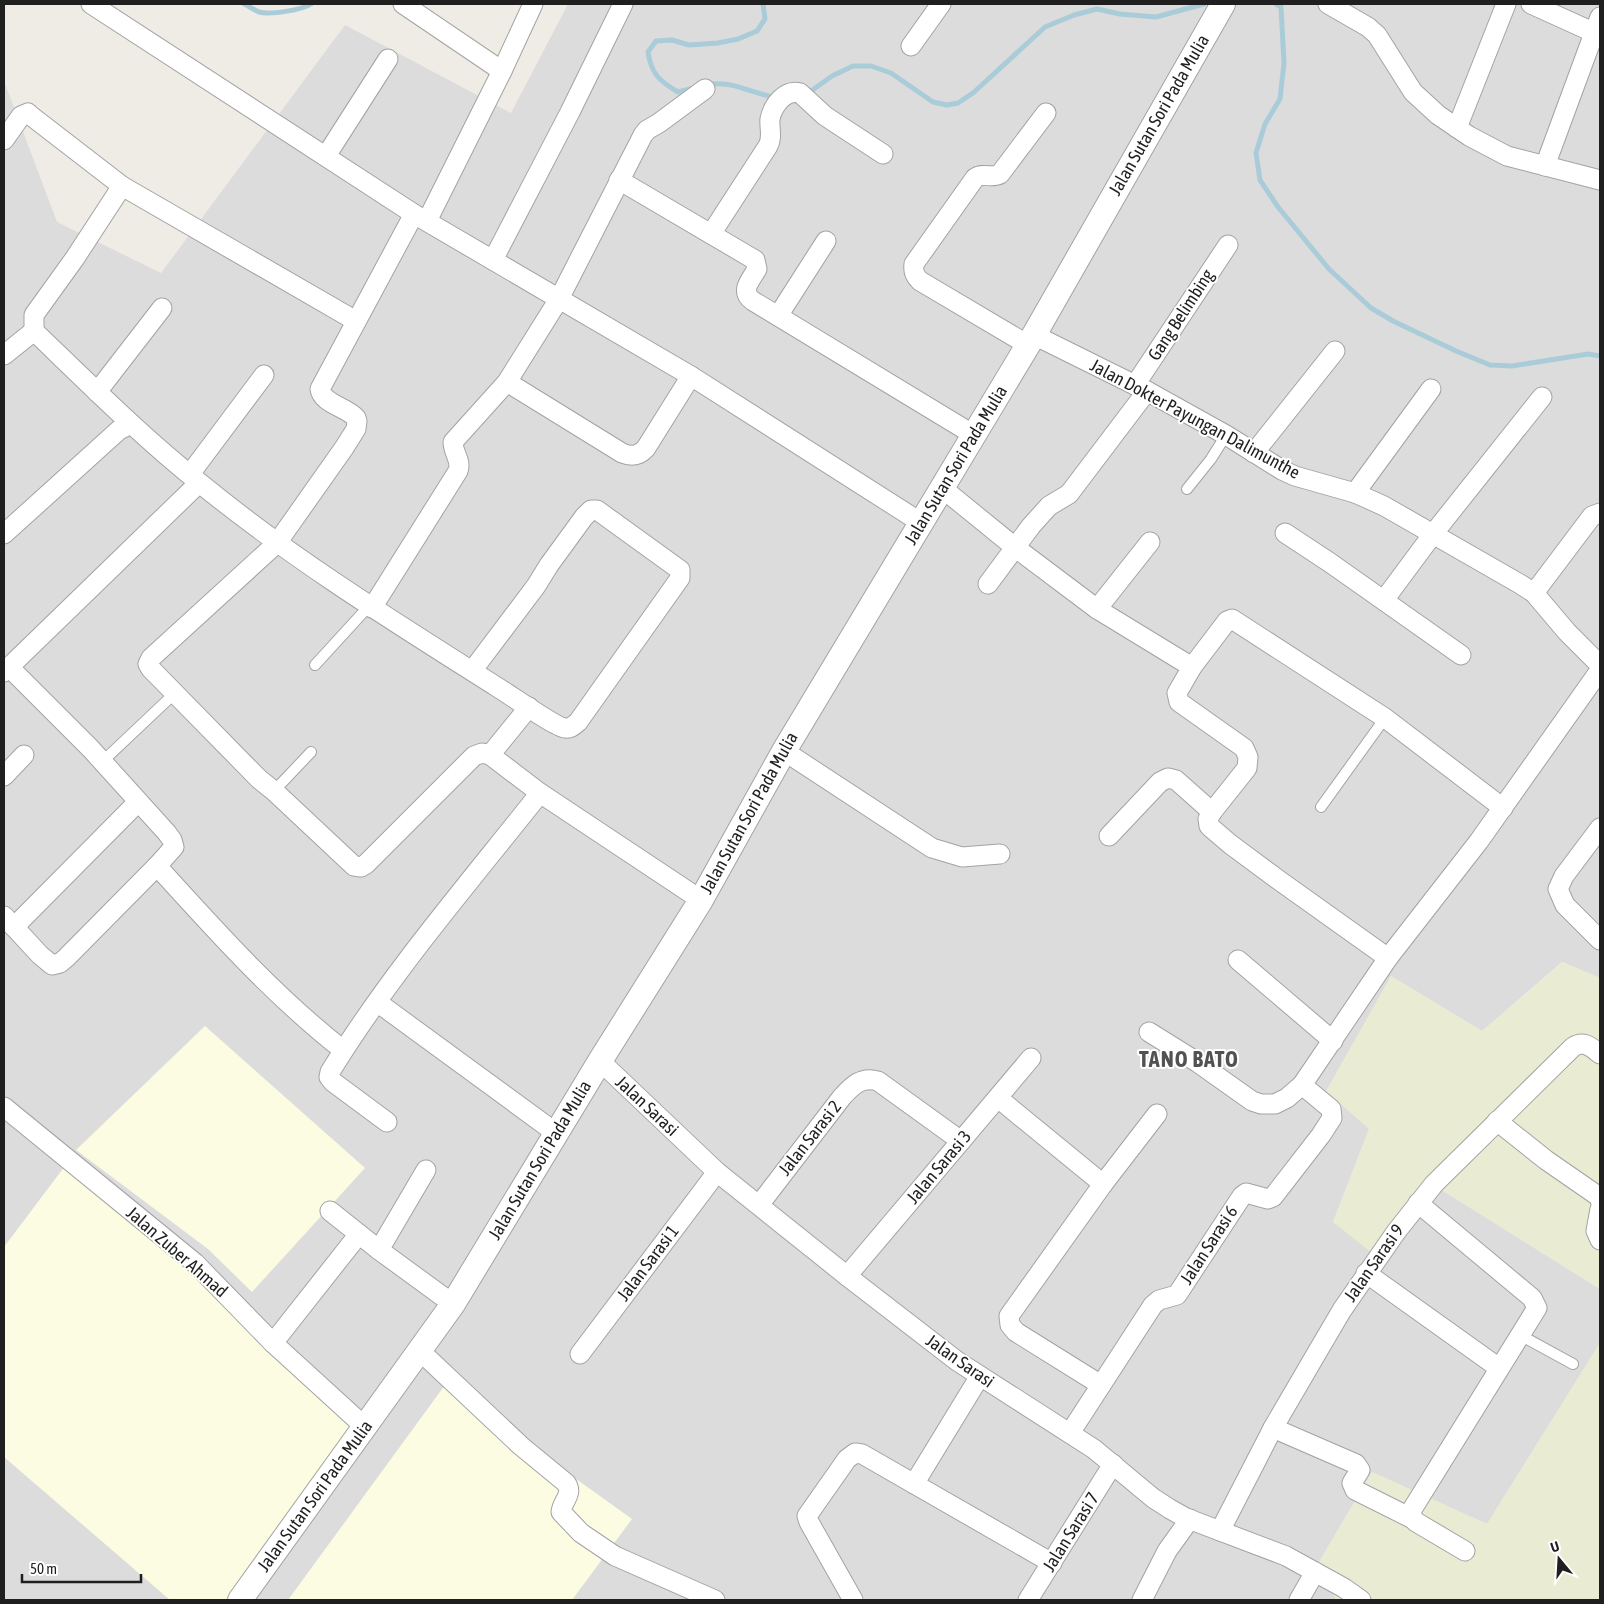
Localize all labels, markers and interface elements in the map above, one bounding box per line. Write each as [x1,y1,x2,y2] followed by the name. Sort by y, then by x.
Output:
[1104,31,1213,199] street label: Jalan Sutan Sori Pada Mulia
[1143,265,1218,364] street label: Gang Belimbing
[1087,354,1304,483] street label: Jalan Dokter Payungan Dalimunthe
[900,381,1011,548] street label: Jalan Sutan Sori Pada Mulia
[695,728,802,897] street label: Jalan Sutan Sori Pada Mulia
[1139,1046,1239,1072] district label: TANO BATO
[612,1071,683,1140] street label: Jalan Sarasi
[484,1076,595,1243] street label: Jalan Sutan Sori Pada Mulia
[774,1096,845,1179] street label: Jalan Sarasi 2
[902,1126,975,1208] street label: Jalan Sarasi 3
[122,1202,232,1301] street label: Jalan Zuber Ahmad
[1175,1202,1242,1288] street label: Jalan Sarasi 6
[1339,1220,1408,1305] street label: Jalan Sarasi 9
[612,1221,683,1305] street label: Jalan Sarasi 1
[922,1330,998,1392] street label: Jalan Sarasi
[253,1416,376,1575] street label: Jalan Sutan Sori Pada Mulia
[1038,1488,1103,1575] street label: Jalan Sarasi 7
[1534,1534,1584,1584] north arrow
[1549,1538,1561,1556] text: U
[22,1552,141,1584] scale bar
[30,1560,57,1577] text: 50 m

